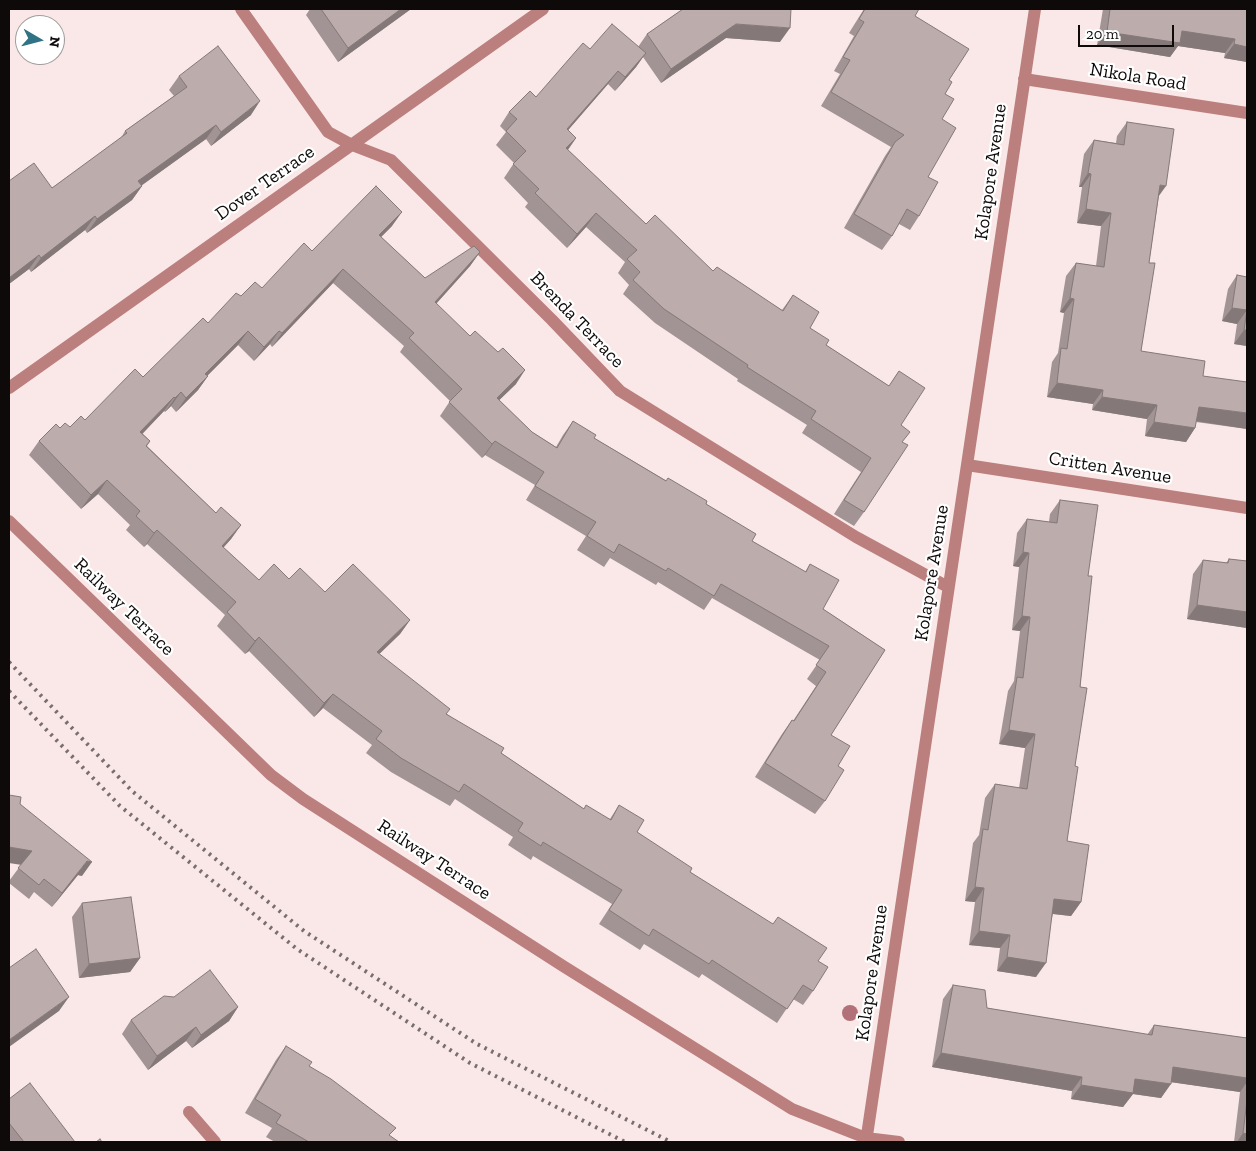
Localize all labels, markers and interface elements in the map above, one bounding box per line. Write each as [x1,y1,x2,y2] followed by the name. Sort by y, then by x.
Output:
[15,15,65,65] north arrow
[1081,15,1177,47] scale bar
[1086,25,1119,43] text: 20 m
[45,36,64,48] text: N
[1088,58,1188,96] street label: Nikola Road
[970,102,1012,242] street label: Kolapore Avenue
[211,140,319,226] street label: Dover Terrace
[525,267,629,373] street label: Brenda Terrace
[1047,447,1173,489] street label: Critten Avenue
[910,503,954,643] street label: Kolapore Avenue
[69,553,179,661] street label: Railway Terrace
[373,815,495,905] street label: Railway Terrace
[851,903,893,1043] street label: Kolapore Avenue

